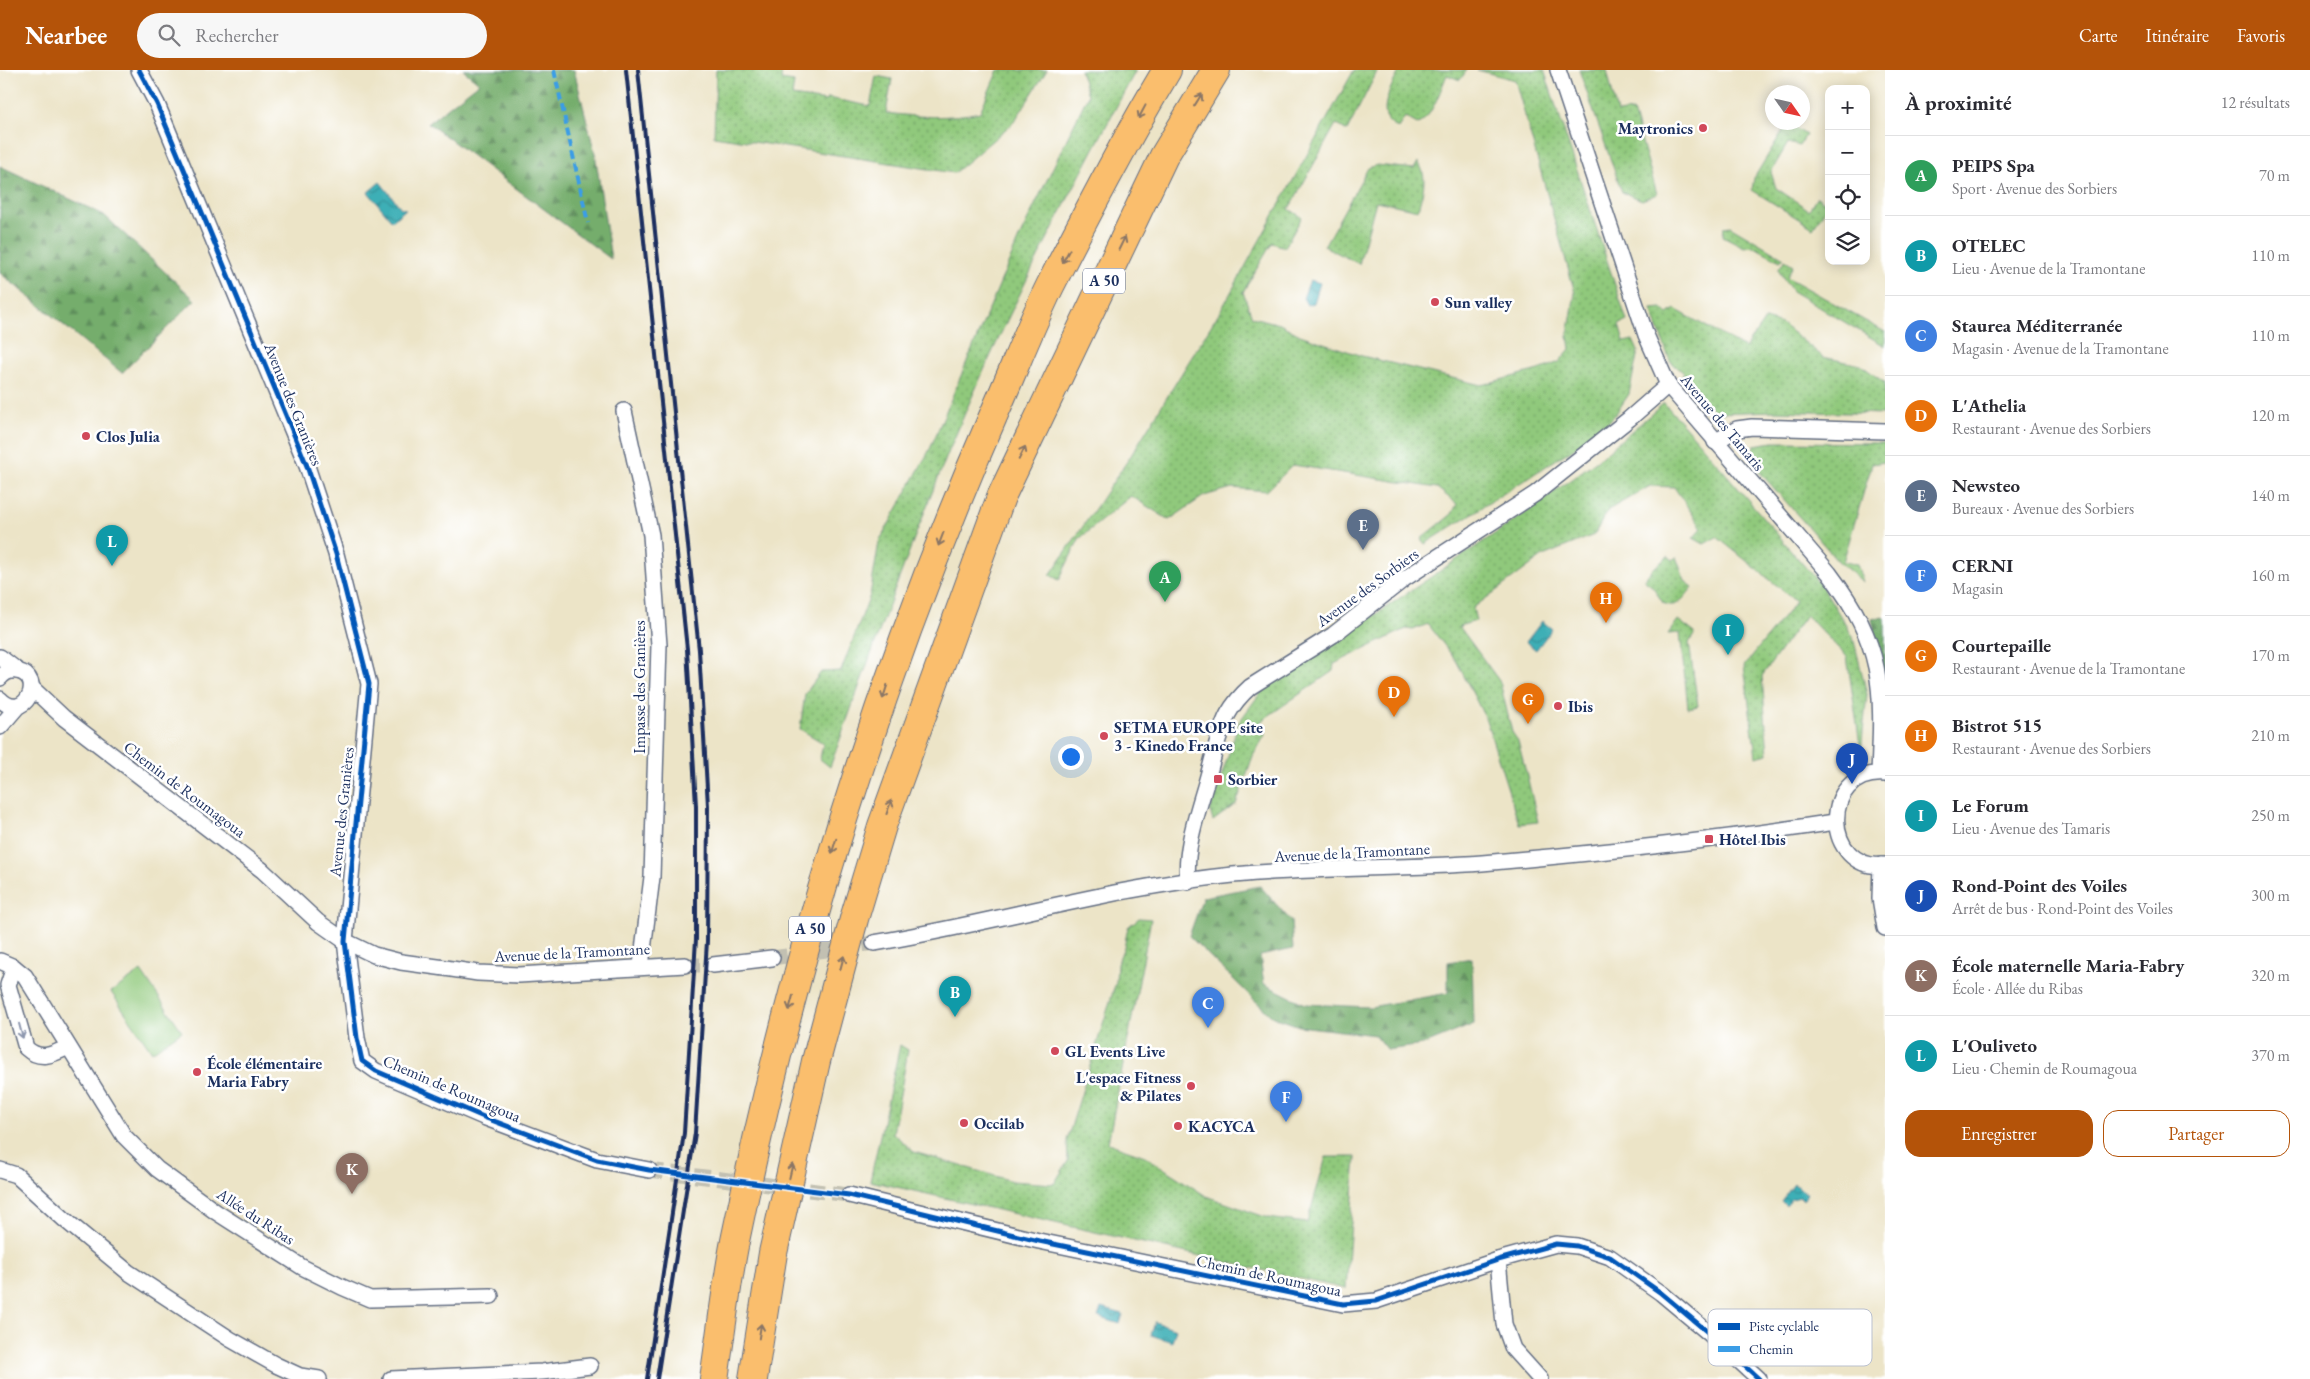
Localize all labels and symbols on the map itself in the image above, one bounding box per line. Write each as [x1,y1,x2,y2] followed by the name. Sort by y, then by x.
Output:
[1765,85,1810,130] north arrow
[1194,93,1204,107] one-way arrow
[1137,104,1146,119] one-way arrow
[1618,118,1693,139] place label: Maytronics
[1697,122,1709,134] marker: Maytronics
[1118,236,1127,251] one-way arrow
[1061,248,1071,263] one-way arrow
[1083,268,1125,294] road number: A 50
[1445,292,1512,313] place label: Sun valley
[1429,296,1441,308] marker: Sun valley
[259,339,328,469] street label: Avenue des Granières
[1675,369,1769,475] street label: Avenue des Tamaris
[96,426,161,447] place label: Clos Julia
[80,430,92,442] marker: Clos Julia
[1017,445,1027,460] one-way arrow
[1347,509,1379,550] pin: E
[96,525,128,566] pin: L
[936,532,945,547] one-way arrow
[1311,543,1423,632] street label: Avenue des Sorbiers
[1149,561,1181,602] pin: A
[1590,582,1622,623] pin: H
[1712,614,1744,655] pin: I
[629,620,650,754] street label: Impasse des Granières
[1378,676,1410,717] pin: D
[879,683,889,699] one-way arrow
[1512,683,1544,724] pin: G
[1568,696,1593,717] place label: Ibis
[1552,700,1564,712] marker: Ibis
[1114,717,1263,756] place label: SETMA EUROPE site 3 - Kinedo France
[1098,730,1110,742] marker: SETMA EUROPE site 3 - Kinedo France
[119,737,250,843] street label: Chemin de Roumagoua
[1836,743,1868,784] pin: J
[1058,744,1084,770] your location
[324,746,359,879] street label: Avenue des Granières
[1228,769,1278,790] place label: Sorbier
[1212,773,1224,785] marker: Sorbier
[885,800,894,815] one-way arrow
[1719,829,1786,850] place label: Hôtel Ibis
[1703,833,1715,845] marker: Hôtel Ibis
[829,838,839,854] one-way arrow
[1273,838,1430,867] street label: Avenue de la Tramontane
[789,916,831,942] road number: A 50
[493,938,650,967] street label: Avenue de la Tramontane
[838,955,847,971] one-way arrow
[939,976,971,1017] pin: B
[1192,987,1224,1028] pin: C
[785,994,795,1010] one-way arrow
[17,1022,26,1038] one-way arrow
[1065,1041,1165,1062] place label: GL Events Live
[1049,1045,1061,1057] marker: GL Events Live
[380,1050,524,1127] street label: Chemin de Roumagoua
[207,1053,322,1092] place label: École élémentaire Maria Fabry
[191,1066,203,1078] marker: École élémentaire Maria Fabry
[1076,1067,1181,1106] place label: L'espace Fitness & Pilates
[1185,1080,1197,1092] marker: L'espace Fitness & Pilates
[1270,1081,1302,1122] pin: F
[974,1113,1025,1134] place label: Occilab
[1188,1116,1256,1137] place label: KACYCA
[958,1117,970,1129] marker: Occilab
[1172,1120,1184,1132] marker: KACYCA
[336,1153,368,1194] pin: K
[787,1164,796,1180] one-way arrow
[212,1183,299,1249] street label: Allée du Ribas
[1194,1250,1344,1301] street label: Chemin de Roumagoua
[1708,1309,1872,1366] legend
[1749,1317,1820,1335] text: Piste cyclable
[756,1323,766,1339] one-way arrow
[1749,1340,1794,1358] text: Chemin

